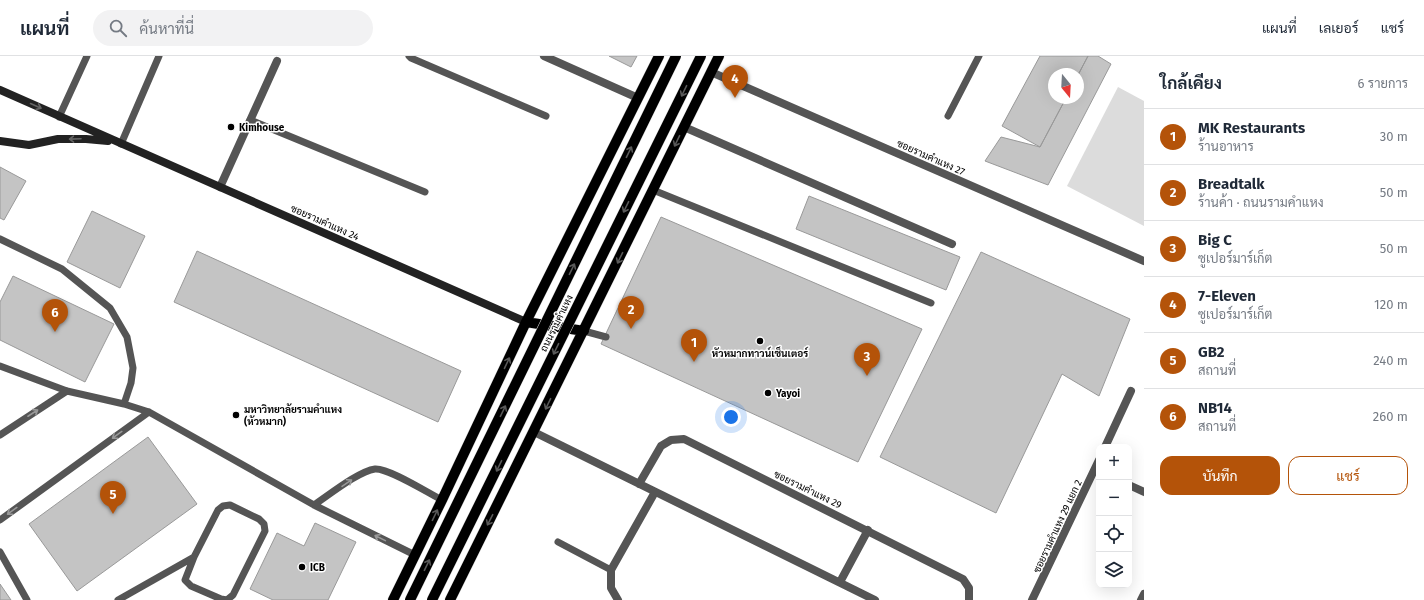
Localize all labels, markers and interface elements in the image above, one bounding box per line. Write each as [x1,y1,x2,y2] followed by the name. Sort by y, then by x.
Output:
[93,10,373,46] search box
[20,17,69,40] text: แผนที่
[107,17,129,39] icon: search
[139,20,194,38] text: ค้นหาที่นี่
[1262,20,1297,37] text: แผนที่
[1319,20,1359,37] text: เลเยอร์
[1381,20,1404,37] text: แชร์
[722,65,748,98] pin: 4
[1048,68,1084,104] north arrow
[1160,73,1222,94] text: ใกล้เคียง
[1358,76,1408,91] text: 6 รายการ
[680,85,687,97] one-way arrow
[29,103,41,110] one-way arrow
[1198,119,1305,137] text: MK Restaurants
[226,122,236,132] marker: Kimhouse
[239,122,285,134] place label: Kimhouse
[1170,129,1176,144] text: 1
[1380,129,1408,144] text: 30 m
[69,135,82,143] one-way arrow
[673,135,680,147] one-way arrow
[895,137,967,178] street label: ซอยรามคำแหง 27
[1198,139,1254,154] text: ร้านอาหาร
[626,146,633,158] one-way arrow
[1198,175,1265,193] text: Breadtalk
[1170,185,1176,200] text: 2
[1380,185,1408,200] text: 50 m
[1198,195,1324,210] text: ร้านค้า · ถนนรามคำแหง
[622,201,629,213] one-way arrow
[288,202,362,244] street label: ซอยรามคำแหง 24
[1198,231,1232,249] text: Big C
[1170,241,1176,256] text: 3
[1380,241,1408,256] text: 50 m
[1198,251,1272,266] text: ซูเปอร์มาร์เก็ต
[616,252,623,264] one-way arrow
[569,263,576,275] one-way arrow
[1198,287,1256,305] text: 7-Eleven
[537,293,576,354] street label: ถนนรามคำแหง
[618,296,644,329] pin: 2
[1169,297,1177,312] text: 4
[1374,297,1408,312] text: 120 m
[42,299,68,332] pin: 6
[1198,307,1272,322] text: ซูเปอร์มาร์เก็ต
[681,329,707,362] pin: 1
[755,336,765,346] marker: หัวหมากทาวน์เซ็นเตอร์
[552,343,559,355] one-way arrow
[854,343,880,376] pin: 3
[1198,343,1224,361] text: GB2
[712,346,809,360] place label: หัวหมากทาวน์เซ็นเตอร์
[1170,353,1176,368] text: 5
[1373,353,1408,368] text: 240 m
[504,358,511,370] one-way arrow
[1198,363,1236,378] text: สถานที่
[763,388,773,398] marker: Yayoi
[775,388,800,400] place label: Yayoi
[544,397,551,409] one-way arrow
[1198,399,1232,417] text: NB14
[244,403,342,428] place label: มหาวิทยาลัยรามคำแหง (หัวหมาก)
[499,405,507,417] one-way arrow
[721,407,741,427] your location
[27,409,39,417] one-way arrow
[1169,409,1177,424] text: 6
[1373,409,1408,424] text: 260 m
[231,410,241,420] marker: มหาวิทยาลัยรามคำแหง (หัวหมาก)
[1198,419,1236,434] text: สถานที่
[112,431,123,439] one-way arrow
[1096,444,1132,588] map controls
[1096,444,1132,480] button: +
[1160,456,1280,495] button: บันทึก
[1288,456,1408,495] button: แชร์
[495,459,502,471] one-way arrow
[772,467,844,511] street label: ซอยรามคำแหง 29
[1030,477,1085,575] street label: ซอยรามคำแหง 29 แยก 2
[341,479,352,487] one-way arrow
[1096,480,1132,516] button: −
[100,481,126,514] pin: 5
[6,507,17,515] one-way arrow
[432,509,439,521] one-way arrow
[486,514,493,526] one-way arrow
[1096,516,1132,552] button: locate
[375,533,387,541] one-way arrow
[1096,552,1132,588] button: layers
[424,559,431,571] one-way arrow
[297,562,307,572] marker: ICB
[310,562,325,574] place label: ICB

